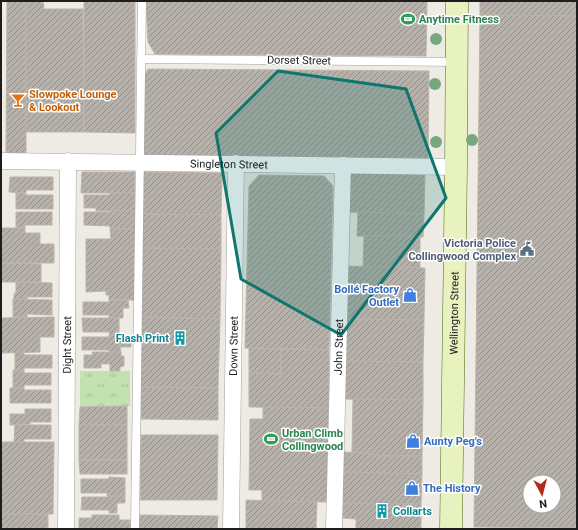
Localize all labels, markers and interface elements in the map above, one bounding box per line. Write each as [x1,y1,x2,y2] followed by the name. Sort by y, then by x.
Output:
[400,11,416,27] sports icon: Anytime Fitness
[419,13,499,26] place label: Anytime Fitness
[267,53,332,68] street label: Dorset Street
[29,88,117,114] place label: Slowpoke Lounge & Lookout
[10,92,26,108] bar icon: Slowpoke Lounge & Lookout
[190,157,268,172] street label: Singleton Street
[408,237,516,263] place label: Victoria Police Collingwood Complex
[519,241,535,257] public building icon: Victoria Police Collingwood Complex
[447,271,462,355] street label: Wellington Street
[334,283,399,309] place label: Bollé Factory Outlet
[402,287,418,303] shop icon: Bollé Factory Outlet
[61,316,74,374] street label: Dight Street
[227,316,241,376] street label: Down Street
[332,318,346,375] street label: John Street
[172,330,188,346] building icon: Flash Print
[116,332,169,345] place label: Flash Print
[282,427,343,453] place label: Urban Climb Collingwood
[263,431,279,447] sports icon: Urban Climb Collingwood
[405,433,421,449] shop icon: Aunty Peg's
[424,435,482,448] place label: Aunty Peg's
[522,474,562,514] north arrow
[404,480,420,496] shop icon: The History
[423,482,481,495] place label: The History
[538,497,548,510] text: N
[374,503,390,519] building icon: Collarts
[393,505,432,518] place label: Collarts

